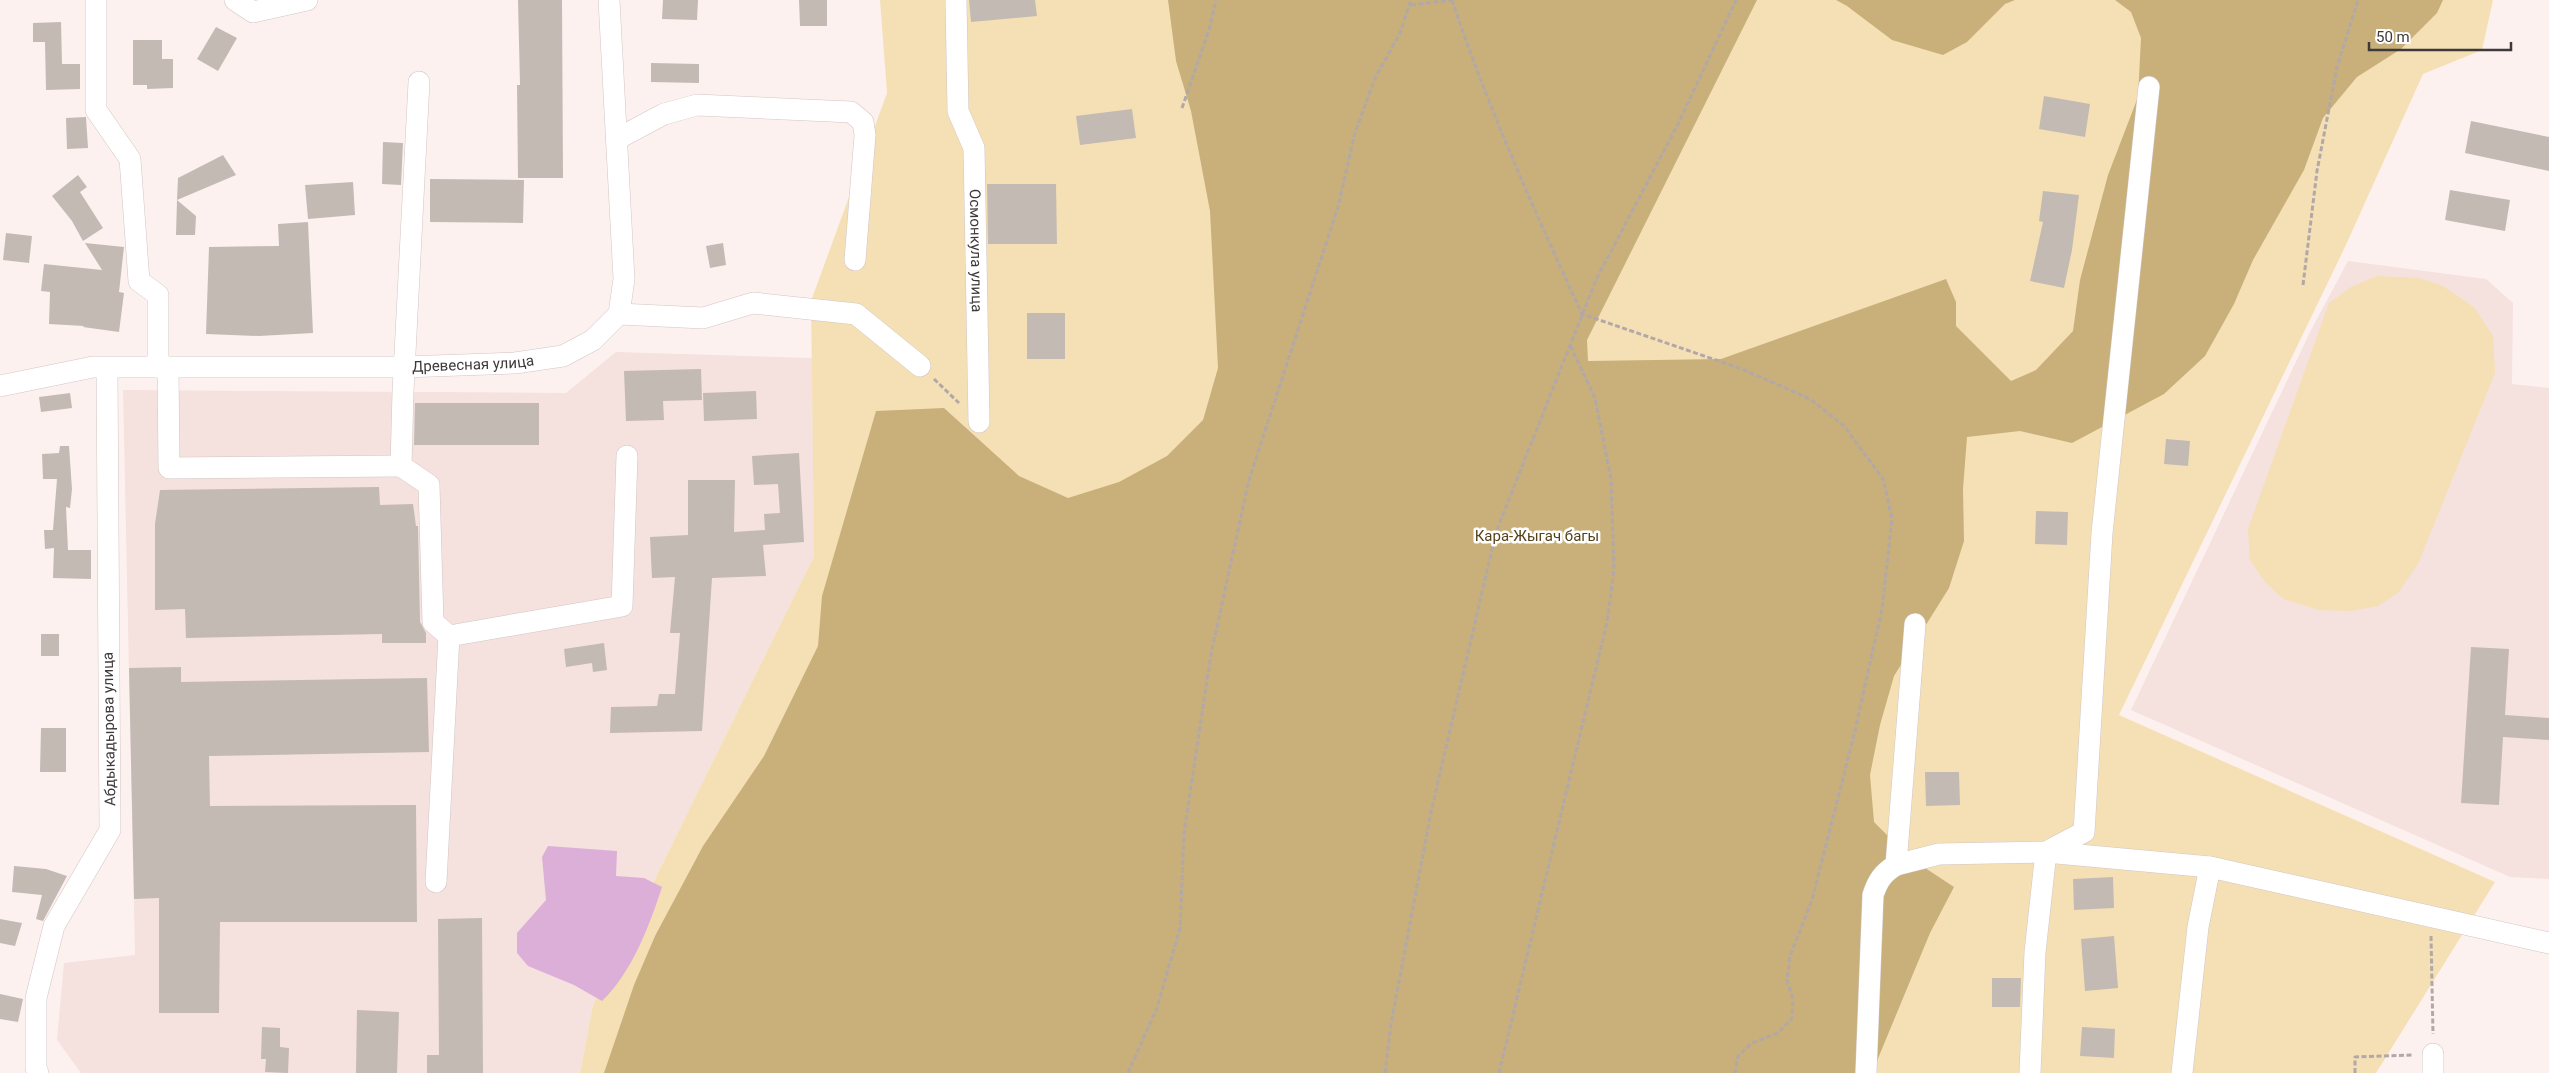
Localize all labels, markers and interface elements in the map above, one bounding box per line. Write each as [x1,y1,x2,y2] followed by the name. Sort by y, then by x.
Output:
[2369,20,2512,52] scale bar
[2376,28,2410,46] text: 50 m
[966,189,986,312] street label: Осмонкула улица
[412,351,535,376] street label: Древесная улица
[1475,527,1599,545] park label: Кара-Жыгач багы
[99,652,119,806] street label: Абдыкадырова улица

